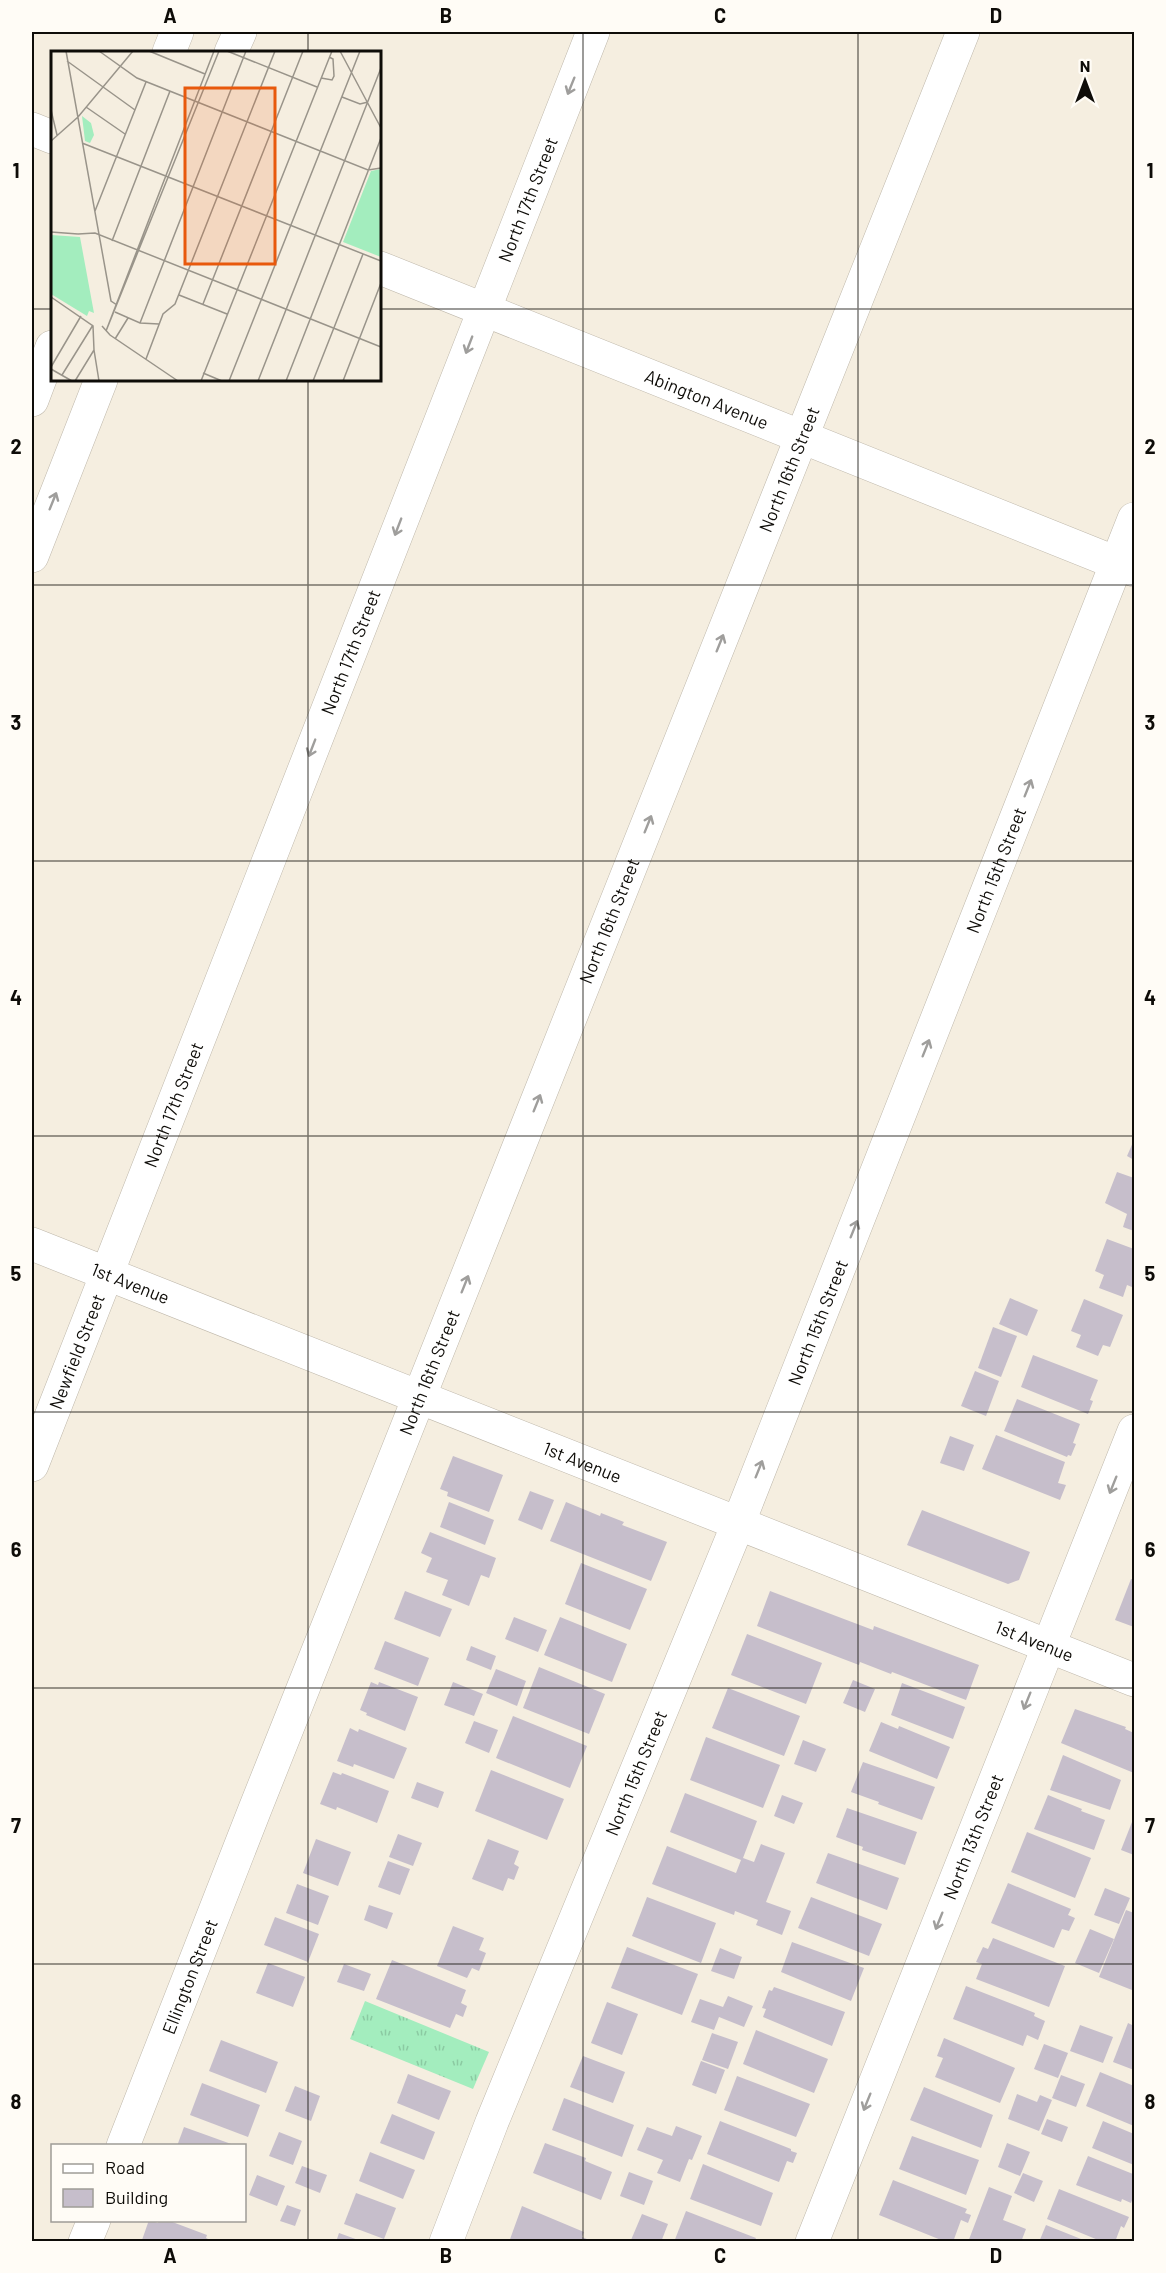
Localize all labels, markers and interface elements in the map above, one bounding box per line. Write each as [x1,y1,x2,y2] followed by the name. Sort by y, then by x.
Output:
[163,3,177,27] text: A
[440,3,452,27] text: B
[714,3,726,27] text: C
[990,3,1002,27] text: D
[51,51,381,381] inset map
[1055,51,1115,111] north arrow
[1080,56,1090,75] text: N
[565,76,576,95] one-way arrow
[493,134,562,265] street label: North 17th Street
[12,158,20,182] text: 1
[1146,158,1154,182] text: 1
[463,336,474,354] one-way arrow
[642,364,772,434] street label: Abington Avenue
[754,403,824,535] street label: North 16th Street
[10,434,22,458] text: 2
[1144,434,1156,458] text: 2
[48,493,59,511] one-way arrow
[392,517,403,536] one-way arrow
[316,586,385,718] street label: North 17th Street
[715,634,726,653] one-way arrow
[11,710,21,734] text: 3
[1145,710,1155,734] text: 3
[306,738,317,757] one-way arrow
[1023,780,1034,798] one-way arrow
[961,804,1030,936] street label: North 15th Street
[643,815,654,834] one-way arrow
[574,855,644,987] street label: North 16th Street
[10,985,22,1009] text: 4
[1144,985,1156,1009] text: 4
[139,1039,207,1170] street label: North 17th Street
[921,1039,932,1058] one-way arrow
[532,1094,543,1113] one-way arrow
[849,1220,860,1239] one-way arrow
[783,1256,852,1388] street label: North 15th Street
[88,1258,173,1308] street label: 1st Avenue
[11,1261,22,1285] text: 5
[1145,1261,1156,1285] text: 5
[460,1275,471,1294] one-way arrow
[44,1291,109,1412] street label: Newfield Street
[394,1306,464,1438] street label: North 16th Street
[540,1436,625,1487] street label: 1st Avenue
[755,1460,766,1479] one-way arrow
[1107,1475,1118,1494] one-way arrow
[11,1537,22,1561] text: 6
[1145,1537,1156,1561] text: 6
[992,1615,1077,1666] street label: 1st Avenue
[1021,1691,1032,1710] one-way arrow
[600,1707,671,1839] street label: North 15th Street
[938,1771,1008,1903] street label: North 13th Street
[11,1813,21,1837] text: 7
[1145,1813,1155,1837] text: 7
[933,1911,944,1930] one-way arrow
[157,1916,222,2037] street label: Ellington Street
[11,2089,22,2113] text: 8
[1145,2089,1156,2113] text: 8
[861,2092,872,2111] one-way arrow
[51,2144,246,2222] legend
[105,2156,145,2178] text: Road
[105,2186,168,2208] text: Building
[163,2243,177,2267] text: A
[440,2243,452,2267] text: B
[714,2243,726,2267] text: C
[990,2243,1002,2267] text: D

